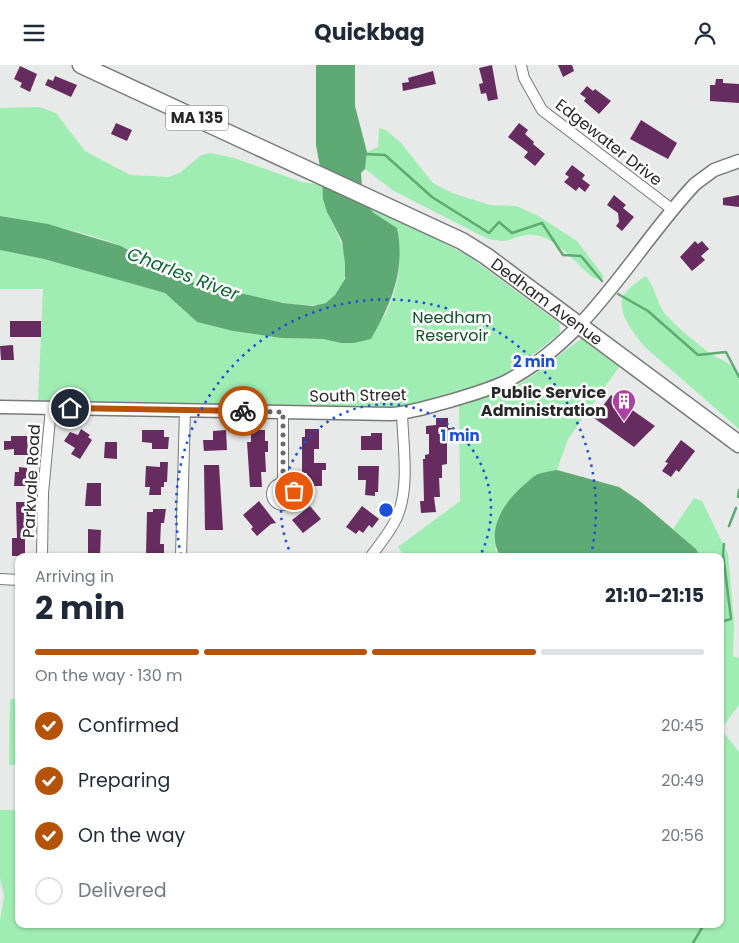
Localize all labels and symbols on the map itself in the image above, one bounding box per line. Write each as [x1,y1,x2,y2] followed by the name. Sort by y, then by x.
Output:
[550,93,667,191] street label: Edgewater Drive
[166,105,228,131] road number: MA 135
[124,241,244,307] water label: Charles River
[486,253,607,351] street label: Dedham Avenue
[412,306,492,347] park label: Needham Reservoir
[513,351,555,372] text: 2 min
[481,381,606,422] place label: Public Service Administration
[309,383,407,408] street label: South Street
[218,386,268,436] courier
[49,387,91,429] pin
[611,388,637,422] building icon: Public Service Administration
[17,424,46,538] street label: Parkvale Road
[440,425,480,446] text: 1 min
[273,470,315,512] pin
[377,501,395,519] centre of rings

